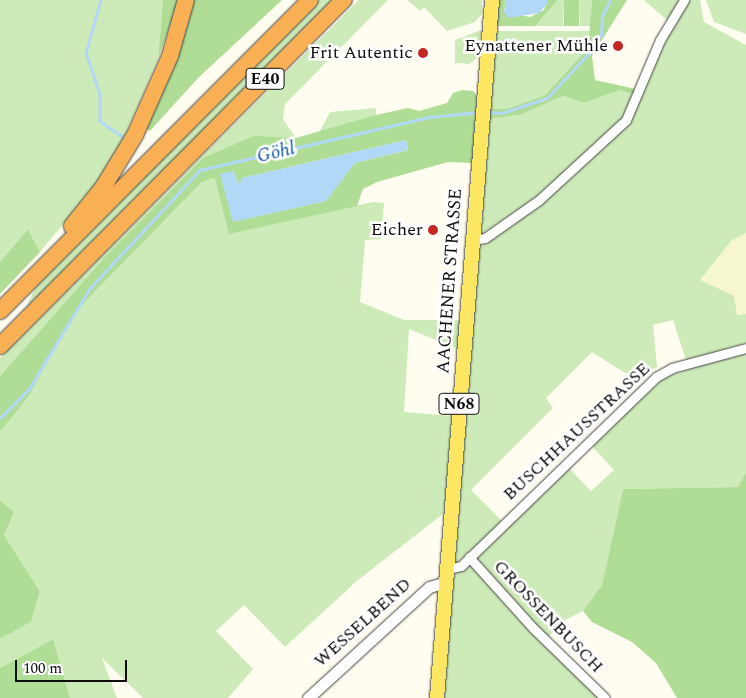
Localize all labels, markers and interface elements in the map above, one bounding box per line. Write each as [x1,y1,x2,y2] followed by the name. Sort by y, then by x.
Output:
[464,35,608,57] place label: Eynattener Mühle
[612,40,624,52] marker: Eynattener Mühle
[309,42,413,64] place label: Frit Autentic
[417,47,429,59] marker: Frit Autentic
[245,66,285,92] road number: E40
[255,138,297,168] water label: Göhl
[433,188,467,374] street label: AACHENER STRASSE
[371,219,423,241] place label: Eicher
[427,224,439,236] marker: Eicher
[499,358,655,506] street label: BUSCHHAUSSTRASSE
[438,390,480,418] road number: N68
[489,556,607,678] street label: GROSSENBUSCH
[310,574,416,672] street label: WESSELBEND
[18,650,130,682] scale bar
[23,657,62,680] text: 100 m

